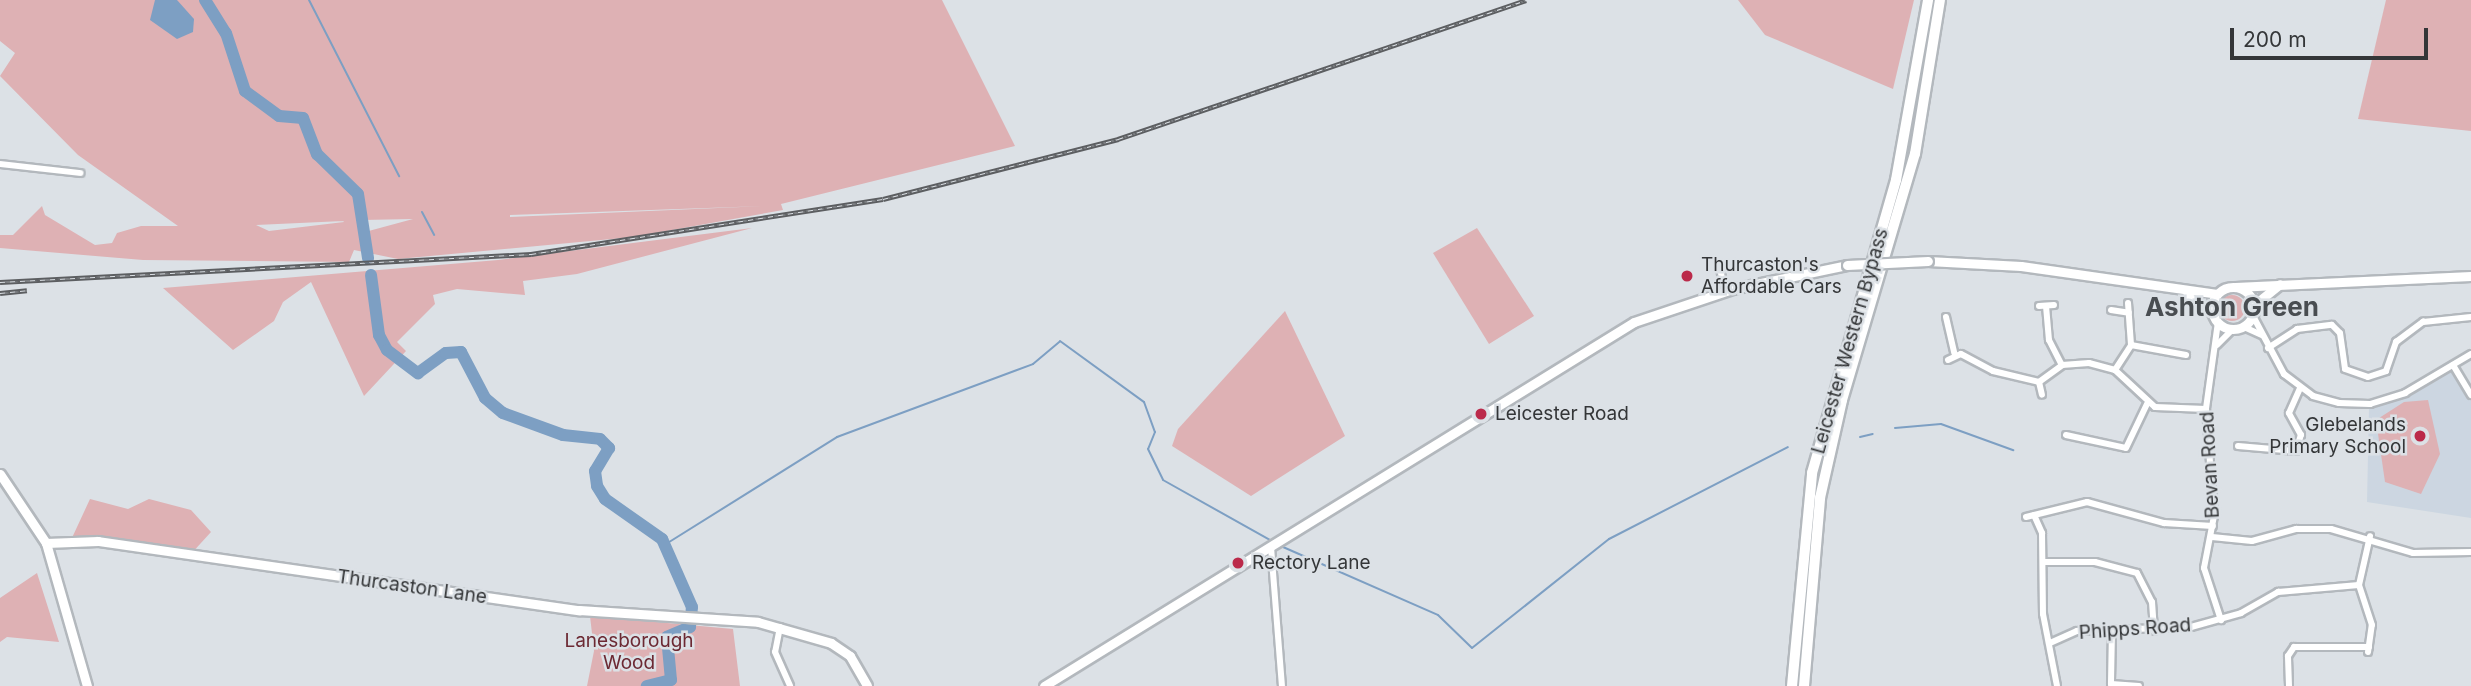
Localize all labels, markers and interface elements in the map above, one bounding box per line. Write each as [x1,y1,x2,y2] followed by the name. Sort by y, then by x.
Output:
[2233,14,2431,58] scale bar
[2243,27,2307,52] text: 200 m
[1807,226,1893,456] street label: Leicester Western Bypass
[1701,254,1842,298] place label: Thurcaston's Affordable Cars
[1679,268,1695,284] marker: Thurcaston's Affordable Cars
[2145,291,2319,323] district label: Ashton Green
[1495,403,1629,425] place label: Leicester Road
[1473,406,1489,422] marker: Leicester Road
[2196,411,2224,519] street label: Bevan Road
[2269,414,2406,458] place label: Glebelands Primary School
[2412,428,2428,444] marker: Glebelands Primary School
[1252,552,1370,574] place label: Rectory Lane
[1230,555,1246,571] marker: Rectory Lane
[336,565,488,609] street label: Thurcaston Lane
[2078,614,2192,644] street label: Phipps Road
[564,630,694,674] park label: Lanesborough Wood

